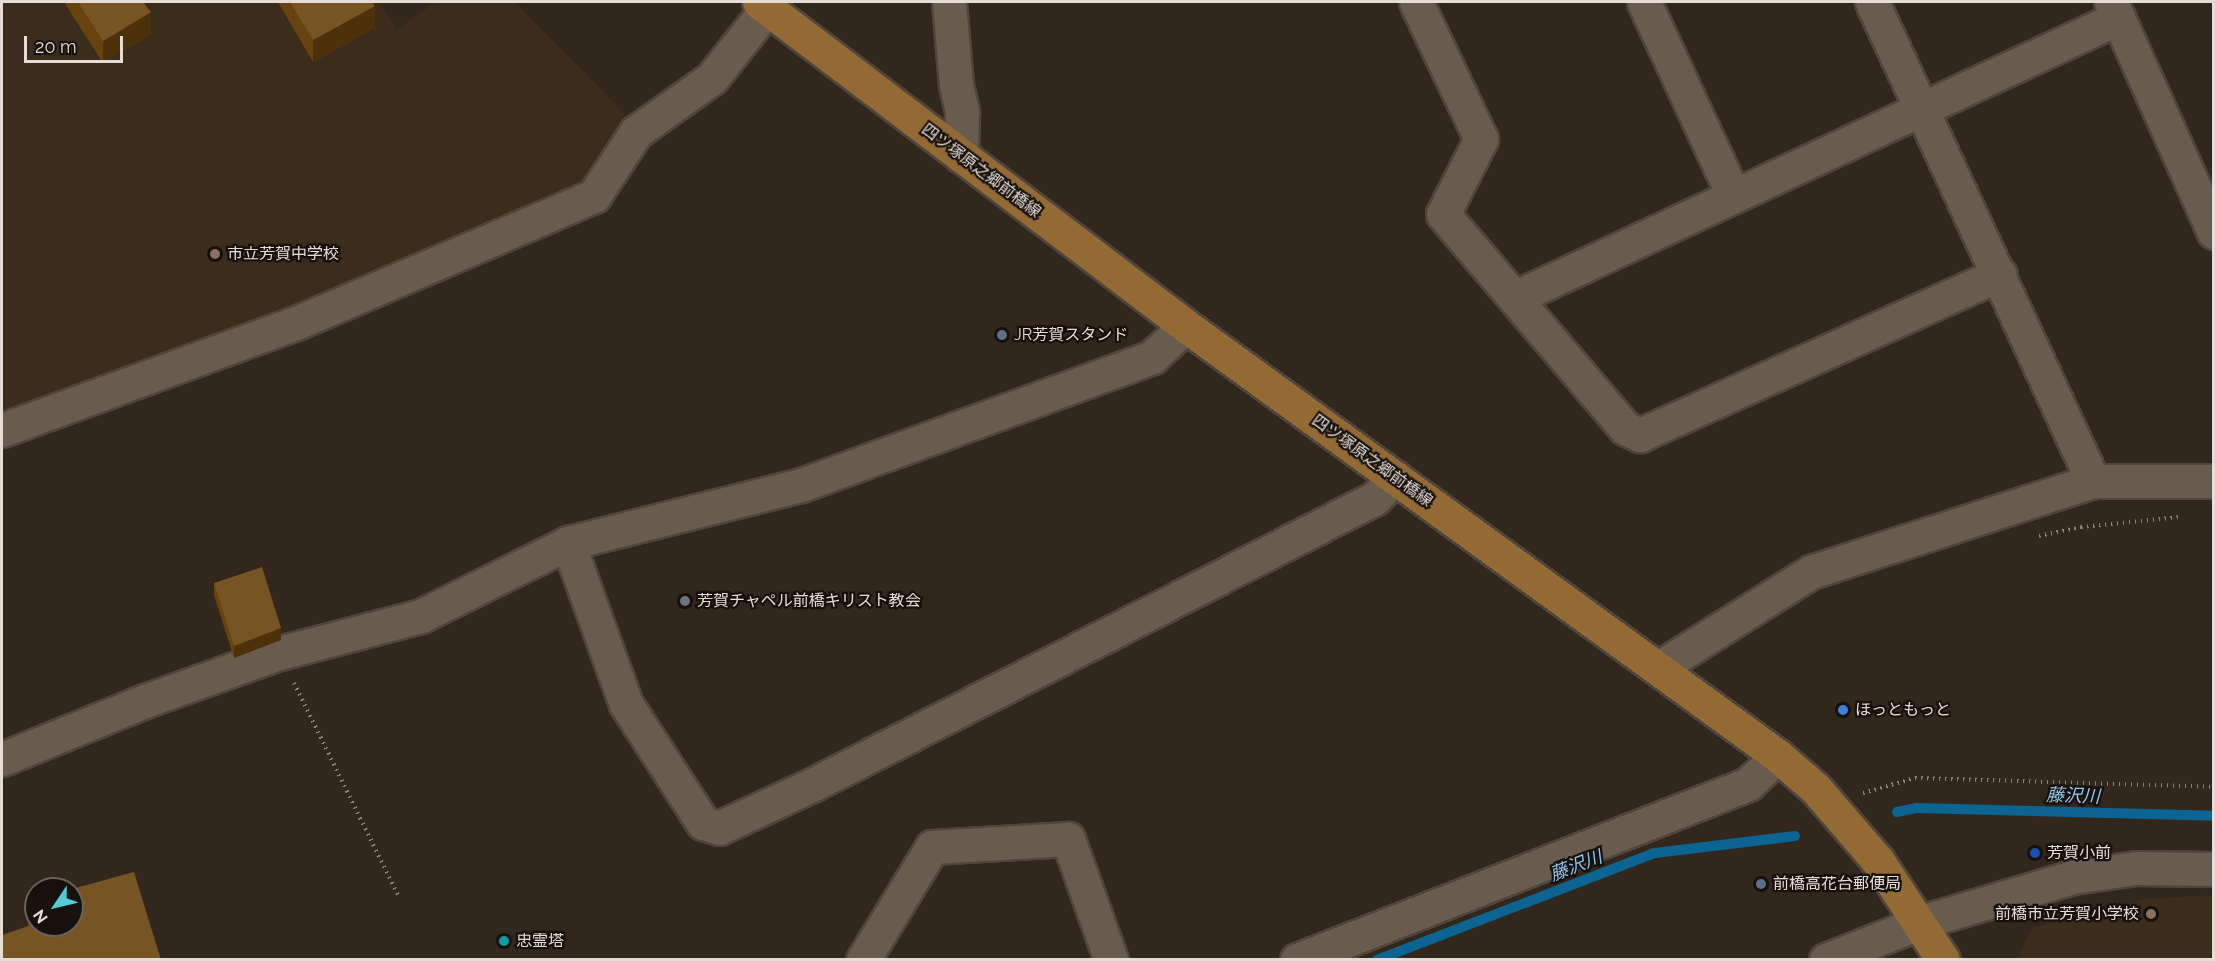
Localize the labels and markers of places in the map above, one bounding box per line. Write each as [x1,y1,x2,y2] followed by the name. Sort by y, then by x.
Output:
[227,244,339,264] place label: 市立芳賀中学校
[208,247,222,261] marker: 市立芳賀中学校
[1014,325,1128,345] place label: JR芳賀スタンド
[995,328,1009,342] marker: JR芳賀スタンド
[697,591,921,611] place label: 芳賀チャペル前橋キリスト教会
[678,594,692,608] marker: 芳賀チャペル前橋キリスト教会
[1855,700,1951,720] place label: ほっともっと
[1836,703,1850,717] marker: ほっともっと
[2047,843,2111,863] place label: 芳賀小前
[2028,846,2042,860] marker: 芳賀小前
[1773,874,1901,894] place label: 前橋高花台郵便局
[1754,877,1768,891] marker: 前橋高花台郵便局
[1995,904,2139,924] place label: 前橋市立芳賀小学校
[2144,907,2158,921] marker: 前橋市立芳賀小学校
[516,931,564,951] place label: 忠霊塔
[497,934,511,948] marker: 忠霊塔

